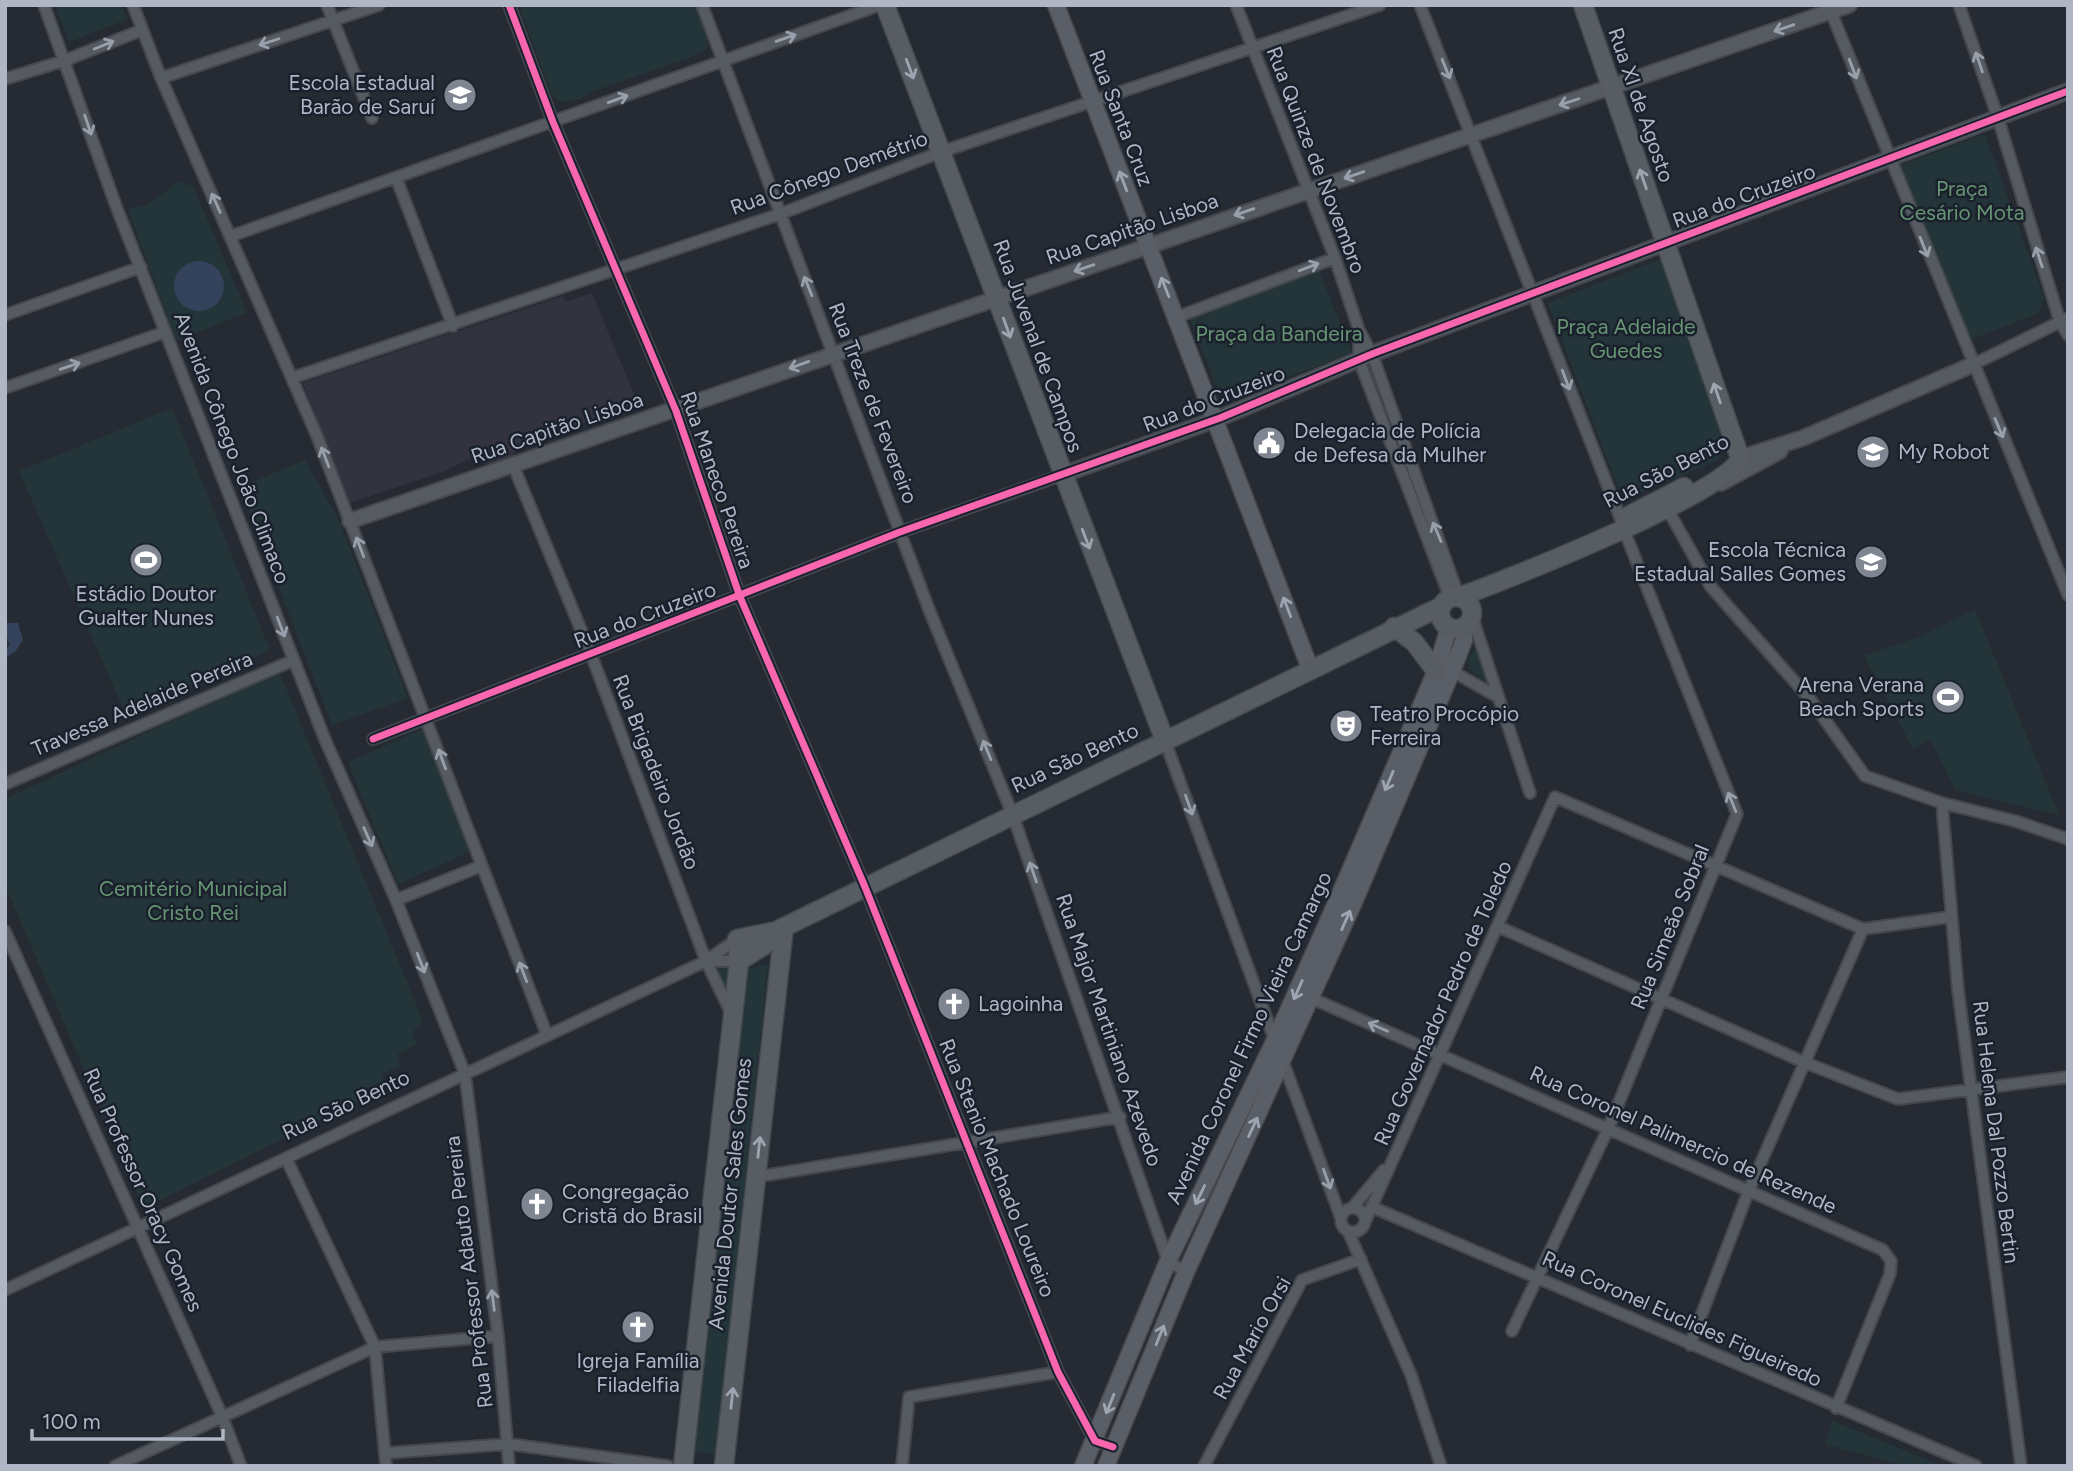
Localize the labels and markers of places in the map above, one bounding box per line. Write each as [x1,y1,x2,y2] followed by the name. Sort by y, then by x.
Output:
[289,70,436,119] place label: Escola Estadual Barão de Saruí
[441,76,479,114] school or university icon: Escola Estadual Barão de Saruí
[1294,418,1486,467] place label: Delegacia de Polícia de Defesa da Mulher
[1250,424,1288,462] public building icon: Delegacia de Polícia de Defesa da Mulher
[1854,433,1892,471] school or university icon: My Robot
[1898,439,1990,464] place label: My Robot
[1634,537,1846,586] place label: Escola Técnica Estadual Salles Gomes
[127,541,165,579] sports icon: Estádio Doutor Gualter Nunes
[1852,543,1890,581] school or university icon: Escola Técnica Estadual Salles Gomes
[76,581,216,630] place label: Estádio Doutor Gualter Nunes
[1798,672,1924,721] place label: Arena Verana Beach Sports
[1929,678,1967,716] sports icon: Arena Verana Beach Sports
[1370,701,1519,750] place label: Teatro Procópio Ferreira
[1327,707,1365,745] theatre icon: Teatro Procópio Ferreira
[935,985,973,1023] church icon: Lagoinha
[978,991,1063,1016] place label: Lagoinha
[562,1179,702,1228] place label: Congregação Cristã do Brasil
[518,1185,556,1223] church icon: Congregação Cristã do Brasil
[619,1308,657,1346] church icon: Igreja Família Filadelfia
[576,1348,700,1397] place label: Igreja Família Filadelfia

